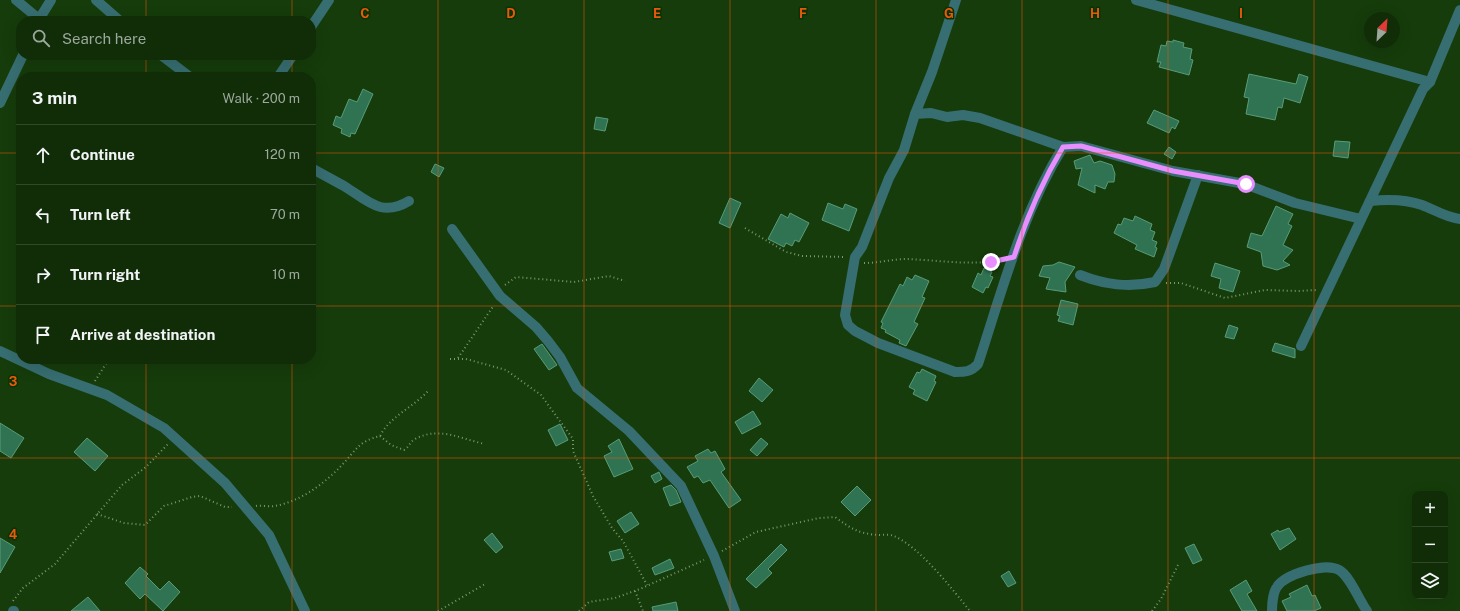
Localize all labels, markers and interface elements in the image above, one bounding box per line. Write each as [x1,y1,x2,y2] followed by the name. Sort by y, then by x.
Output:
[360,6,370,21] text: C
[506,6,516,21] text: D
[653,6,661,21] text: E
[799,6,807,21] text: F
[944,6,954,21] text: G
[1090,6,1100,21] text: H
[1239,6,1243,21] text: I
[1364,12,1400,48] north arrow
[16,16,316,60] search box
[30,27,52,49] icon: search
[62,30,146,47] text: Search here
[32,88,77,108] text: 3 min
[223,91,300,106] text: Walk · 200 m
[32,144,54,166] icon: ahead
[70,146,135,163] text: Continue
[265,147,300,162] text: 120 m
[1237,175,1255,193] route start
[32,204,54,226] icon: left
[70,206,131,223] text: Turn left
[270,207,300,222] text: 70 m
[982,253,1000,271] route end
[32,264,54,286] icon: right
[70,266,140,283] text: Turn right
[272,267,300,282] text: 10 m
[32,324,54,346] icon: arrive
[70,326,215,343] text: Arrive at destination
[9,374,18,389] text: 3
[1412,491,1448,599] map controls
[1412,491,1448,527] button: +
[9,527,18,542] text: 4
[1412,527,1448,563] button: −
[1412,563,1448,599] button: layers

